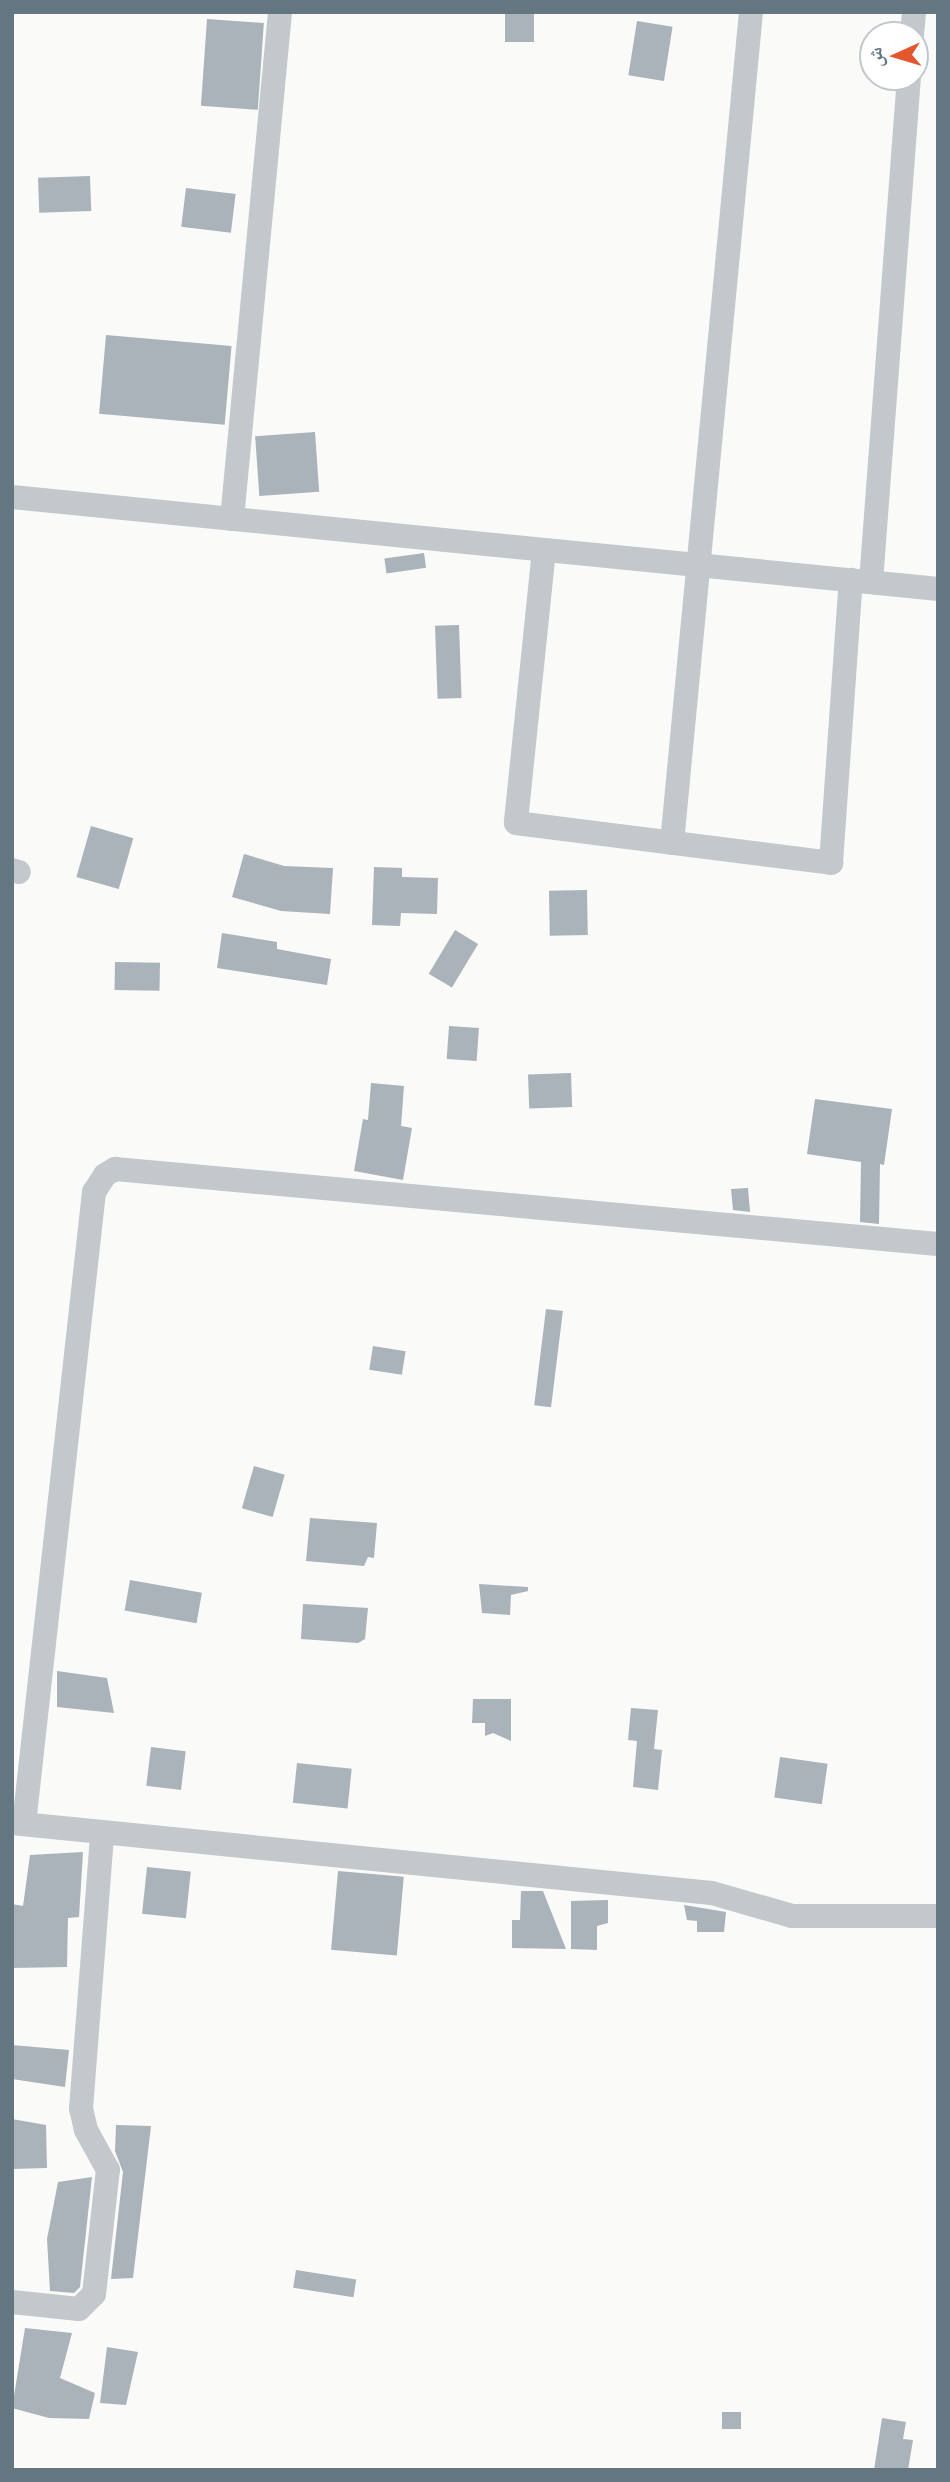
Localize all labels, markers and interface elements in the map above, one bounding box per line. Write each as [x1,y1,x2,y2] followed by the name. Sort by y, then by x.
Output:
[859,21,929,91] north arrow
[859,46,890,68] text: ش

